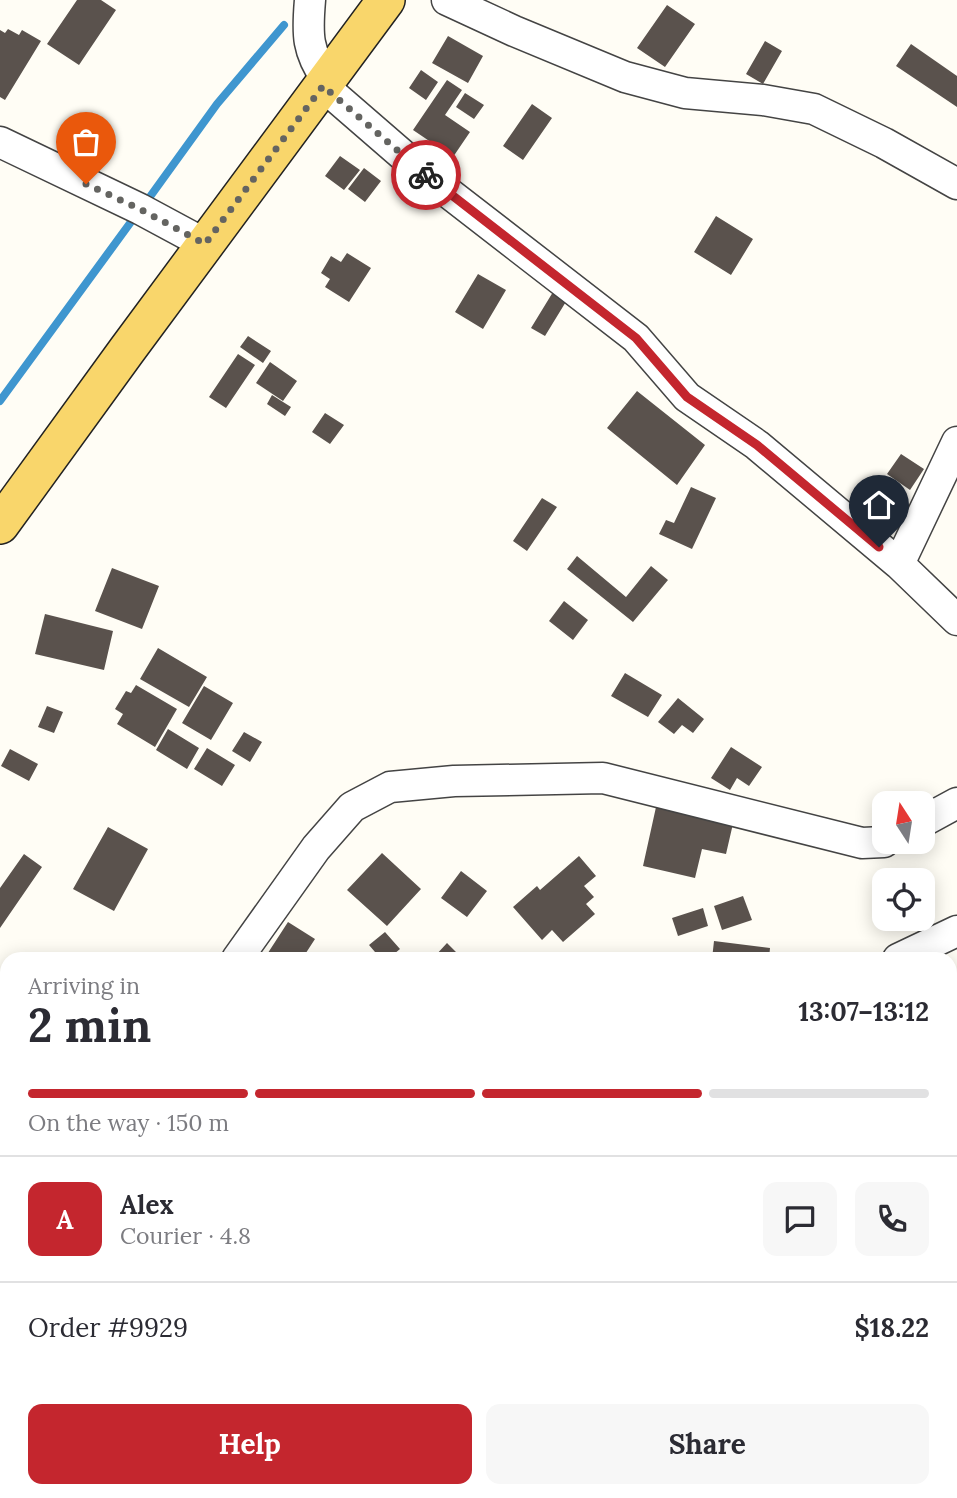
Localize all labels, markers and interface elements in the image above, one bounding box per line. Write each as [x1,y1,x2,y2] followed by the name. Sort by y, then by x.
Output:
[56,112,116,184] pin
[67,123,105,161] icon: bag
[391,140,461,210] courier
[407,156,445,194] icon: bike
[849,475,909,547] pin
[860,486,898,524] icon: home
[872,791,934,854] north arrow
[872,791,935,931] map controls
[872,868,935,931] button: locate
[28,971,140,1000] text: Arriving in
[799,995,929,1028] text: 13:07–13:12
[28,996,151,1055] text: 2 min
[28,1108,229,1137] text: On the way · 150 m
[763,1182,837,1256] button: chat
[855,1182,929,1256] button: phone
[120,1188,174,1221] text: Alex
[56,1203,74,1236] text: A
[120,1221,251,1250] text: Courier · 4.8
[28,1311,188,1344] text: Order #9929
[855,1311,929,1344] text: $18.22
[28,1404,472,1484] button: Help
[486,1404,929,1484] button: Share

